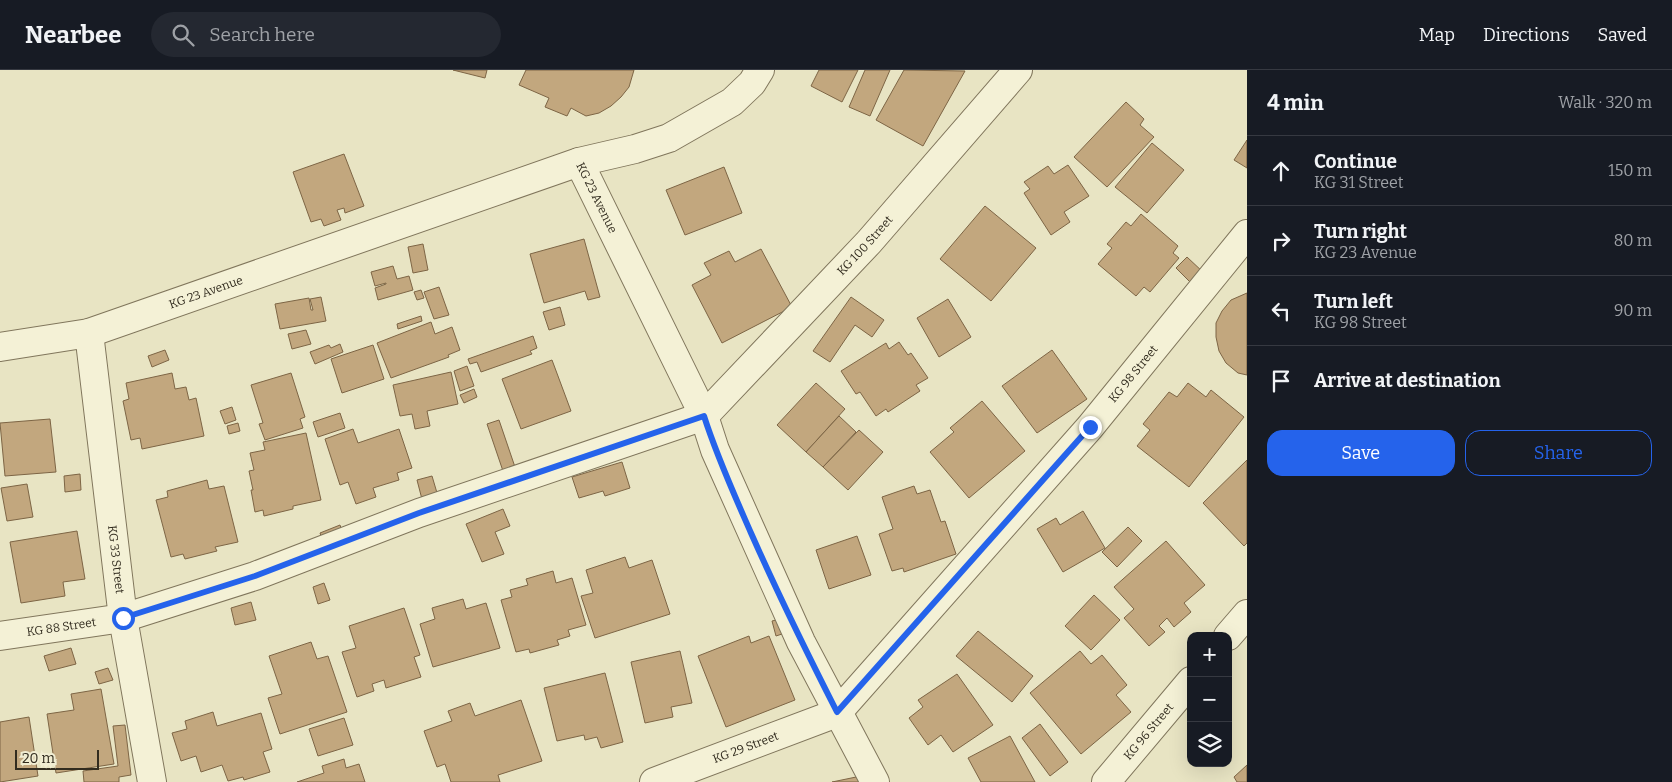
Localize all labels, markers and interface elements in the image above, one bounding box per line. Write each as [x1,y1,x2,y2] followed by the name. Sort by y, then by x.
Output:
[151,12,501,57] search box
[25,21,121,49] text: Nearbee
[169,21,197,49] icon: search
[209,23,315,46] text: Search here
[1419,24,1455,46] text: Map
[1483,24,1570,46] text: Directions
[1598,24,1647,46] text: Saved
[1267,90,1324,116] text: 4 min
[1558,93,1652,112] text: Walk · 320 m
[1314,150,1397,173] text: Continue
[1267,157,1295,185] icon: ahead
[573,160,620,236] street label: KG 23 Avenue
[1608,161,1652,180] text: 150 m
[1314,173,1403,192] text: KG 31 Street
[834,212,896,278] street label: KG 100 Street
[1314,220,1407,243] text: Turn right
[1267,227,1295,255] icon: right
[1614,231,1652,250] text: 80 m
[1314,243,1417,262] text: KG 23 Avenue
[167,273,245,311] street label: KG 23 Avenue
[1314,290,1393,313] text: Turn left
[1267,297,1295,325] icon: left
[1614,301,1652,320] text: 90 m
[1314,313,1407,332] text: KG 98 Street
[1106,342,1161,405] street label: KG 98 Street
[1267,367,1295,395] icon: arrive
[1314,369,1501,392] text: Arrive at destination
[1079,416,1102,439] route end
[1267,430,1455,476] button: Save
[1465,430,1652,476] button: Share
[105,524,127,595] street label: KG 33 Street
[112,607,135,630] route start
[26,615,98,639] street label: KG 88 Street
[1187,632,1232,767] map controls
[1187,632,1232,677] button: +
[1187,677,1232,722] button: −
[1121,700,1177,763] street label: KG 96 Street
[1187,722,1232,767] button: layers
[711,728,781,766] street label: KG 29 Street
[15,747,99,770] scale bar
[22,750,55,767] text: 20 m

